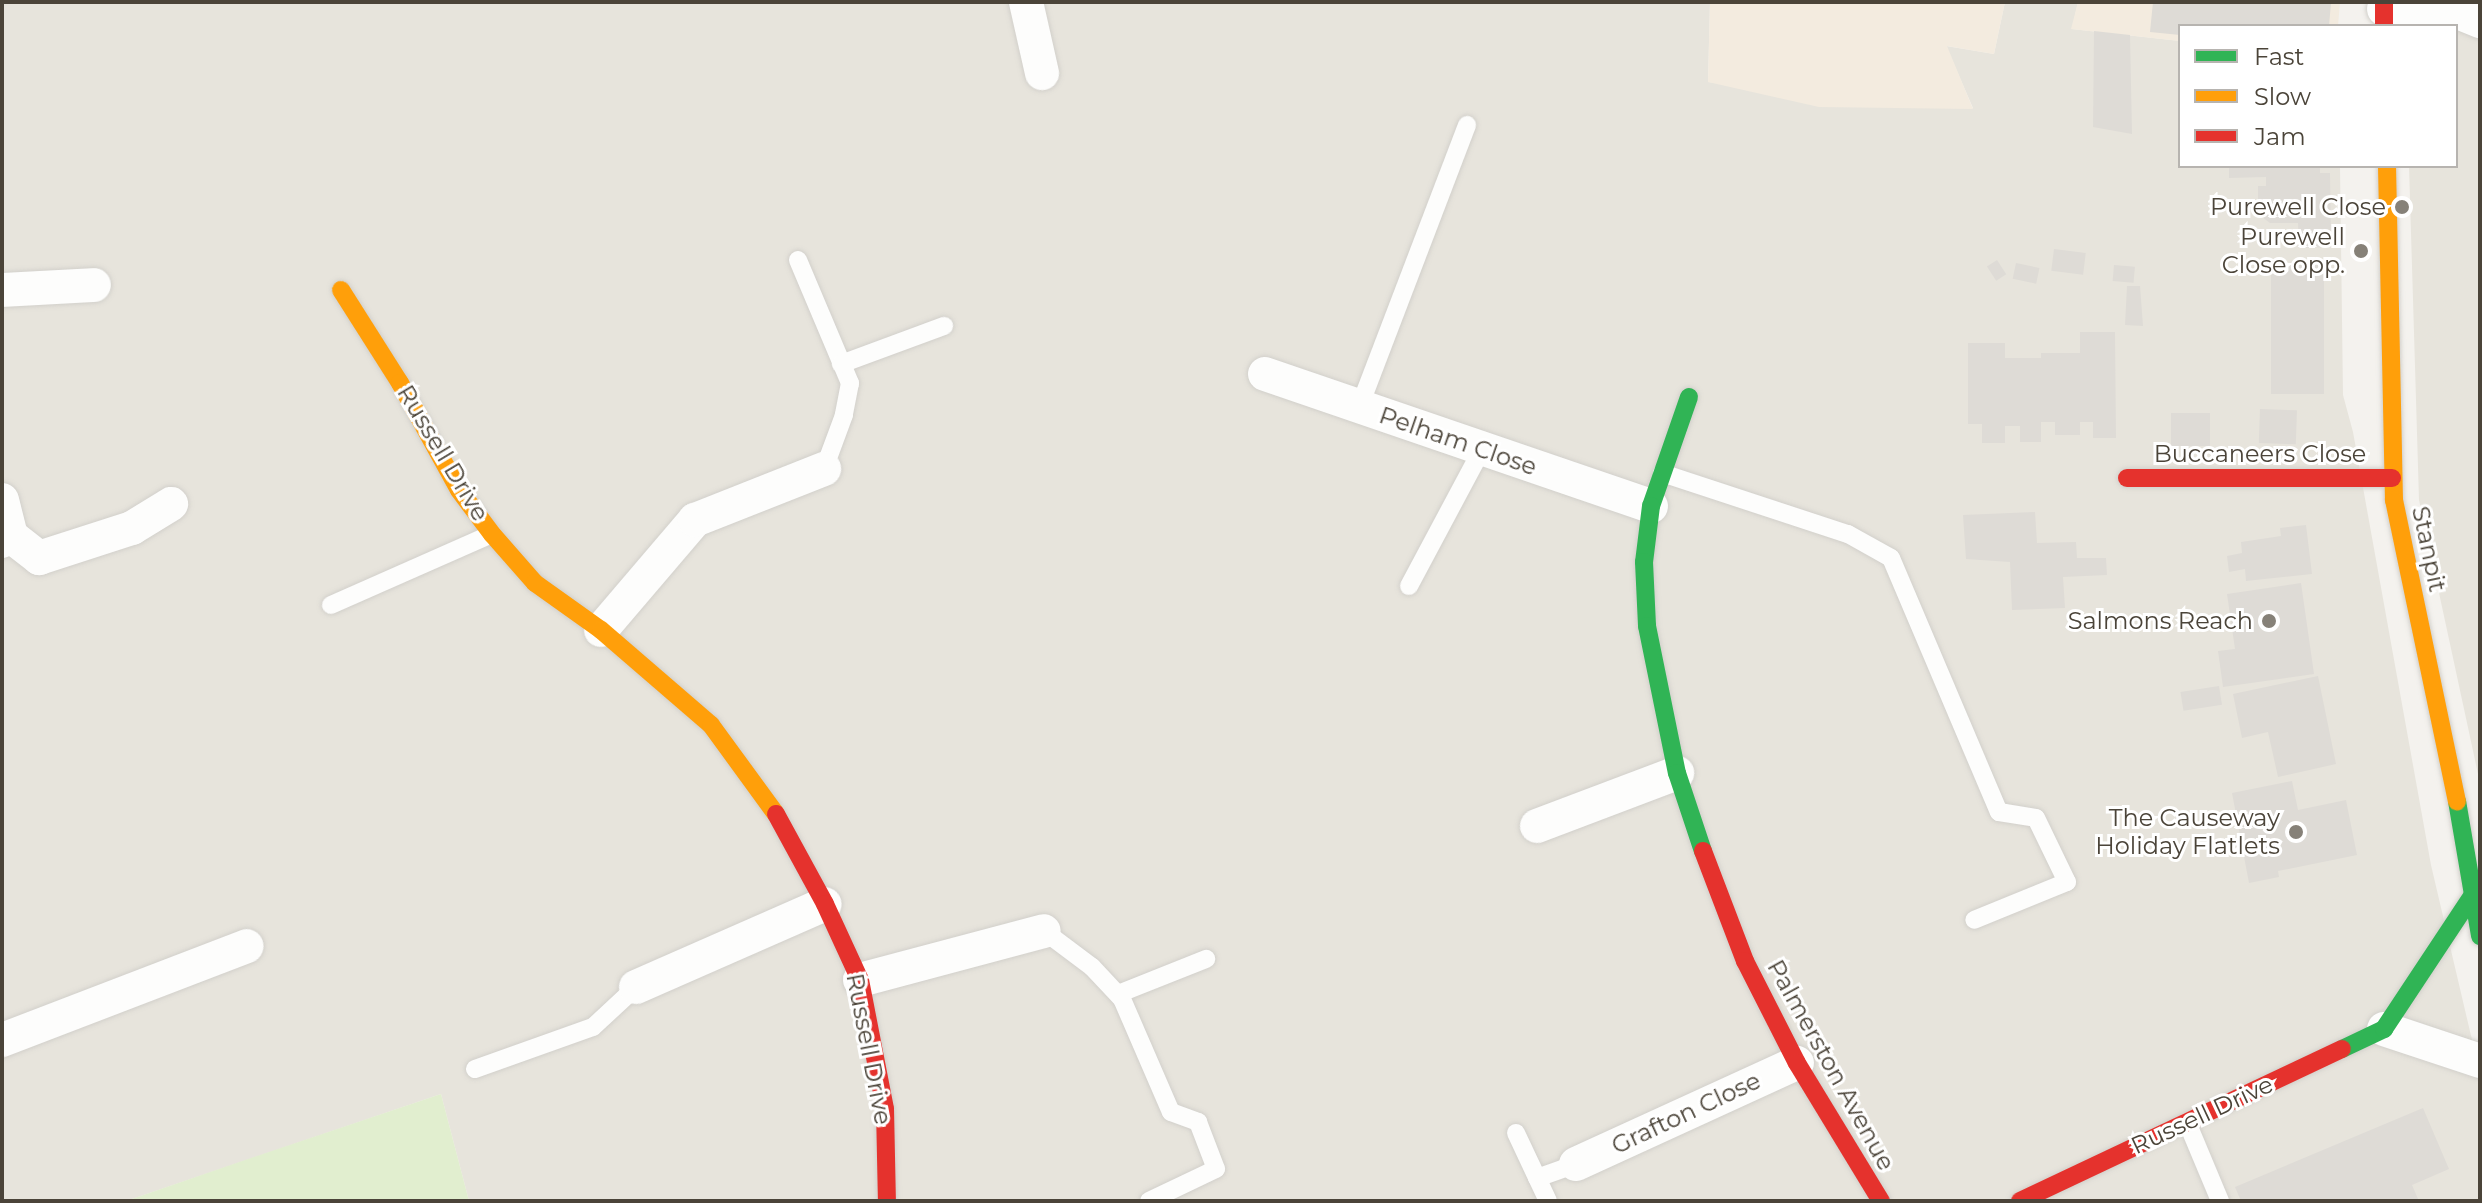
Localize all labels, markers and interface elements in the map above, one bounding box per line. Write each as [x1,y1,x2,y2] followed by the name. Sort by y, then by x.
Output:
[2178,24,2458,168] legend
[2254,42,2304,71] text: Fast
[2254,82,2311,111] text: Slow
[2254,122,2306,151] text: Jam
[2210,193,2386,221] place label: Purewell Close
[2393,198,2411,216] marker: Purewell Close
[2222,223,2345,279] place label: Purewell Close opp.
[2352,242,2370,260] marker: Purewell Close opp.
[391,380,495,526] street label: Russell Drive
[1375,401,1541,481] street label: Pelham Close
[2154,440,2366,468] street label: Buccaneers Close
[2406,504,2452,594] street label: Stanpit
[2068,607,2253,635] place label: Salmons Reach
[2260,612,2278,630] marker: Salmons Reach
[2095,804,2280,860] place label: The Causeway Holiday Flatlets
[2287,823,2305,841] marker: The Causeway Holiday Flatlets
[1761,955,1901,1175] street label: Palmerston Avenue
[840,971,898,1127] street label: Russell Drive
[1607,1066,1765,1160] street label: Grafton Close
[2126,1070,2278,1160] street label: Russell Drive

